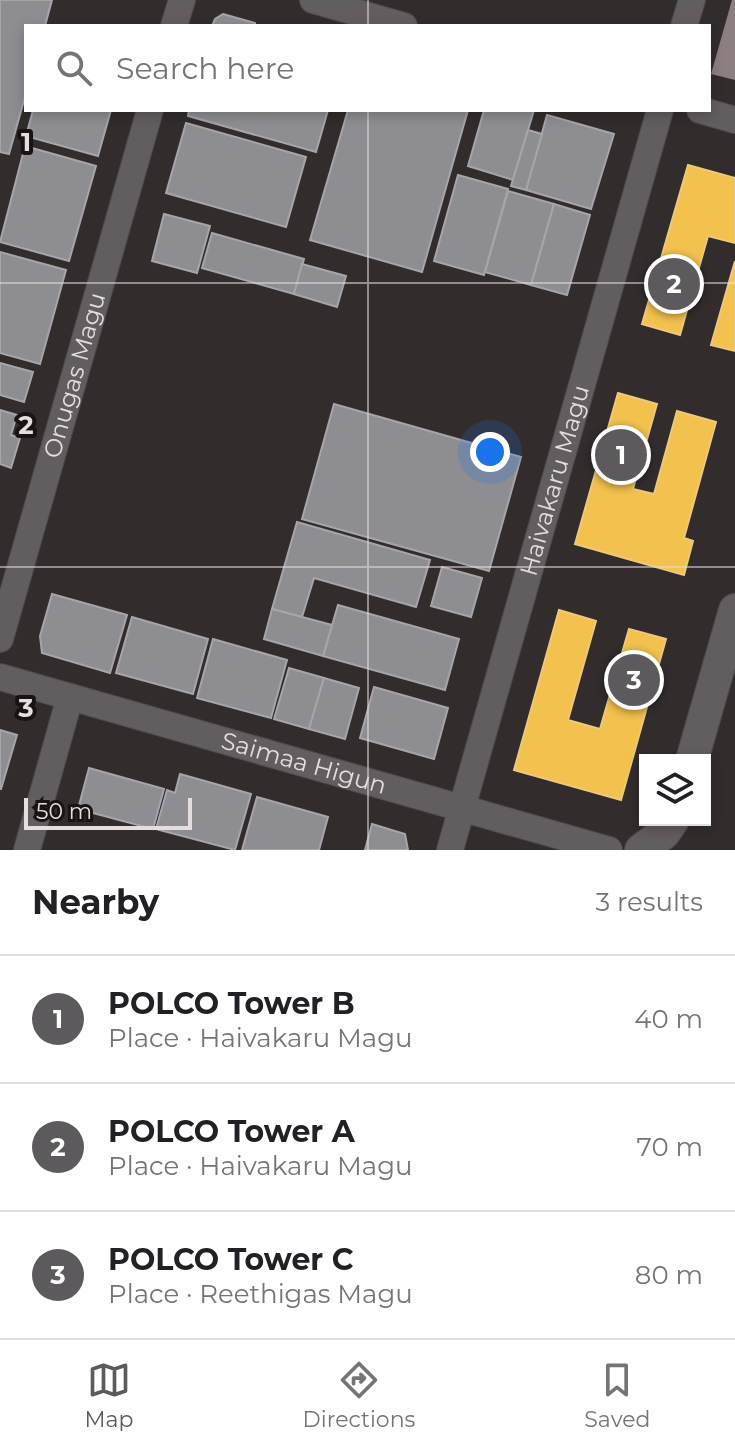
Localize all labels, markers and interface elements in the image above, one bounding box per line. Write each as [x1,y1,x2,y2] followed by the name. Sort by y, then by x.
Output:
[24,24,711,112] search box
[52,46,96,90] icon: search
[116,50,294,87] text: Search here
[21,126,31,158] text: 1
[648,254,700,314] pin: 2
[37,289,112,461] street label: Onugas Magu
[514,382,595,579] street label: Haivakaru Magu
[18,409,34,441] text: 2
[595,425,647,485] pin: 1
[470,432,510,472] your location
[608,650,660,710] pin: 3
[17,692,34,724] text: 3
[218,726,390,800] street label: Saimaa Higun
[639,754,711,826] map controls
[639,754,711,826] button: layers
[24,794,192,830] scale bar
[36,798,92,825] text: 50 m
[32,881,159,923] text: Nearby
[596,886,703,918] text: 3 results
[108,985,355,1022] text: POLCO Tower B
[53,1003,63,1035] text: 1
[634,1003,703,1035] text: 40 m
[108,1022,412,1054] text: Place · Haivakaru Magu
[108,1113,355,1150] text: POLCO Tower A
[50,1131,66,1163] text: 2
[637,1131,703,1163] text: 70 m
[108,1150,412,1182] text: Place · Haivakaru Magu
[108,1241,353,1278] text: POLCO Tower C
[50,1259,66,1291] text: 3
[635,1259,703,1291] text: 80 m
[108,1278,413,1310] text: Place · Reethigas Magu
[85,1358,133,1433] tab: Map
[303,1358,415,1433] tab: Directions
[584,1358,650,1433] tab: Saved

